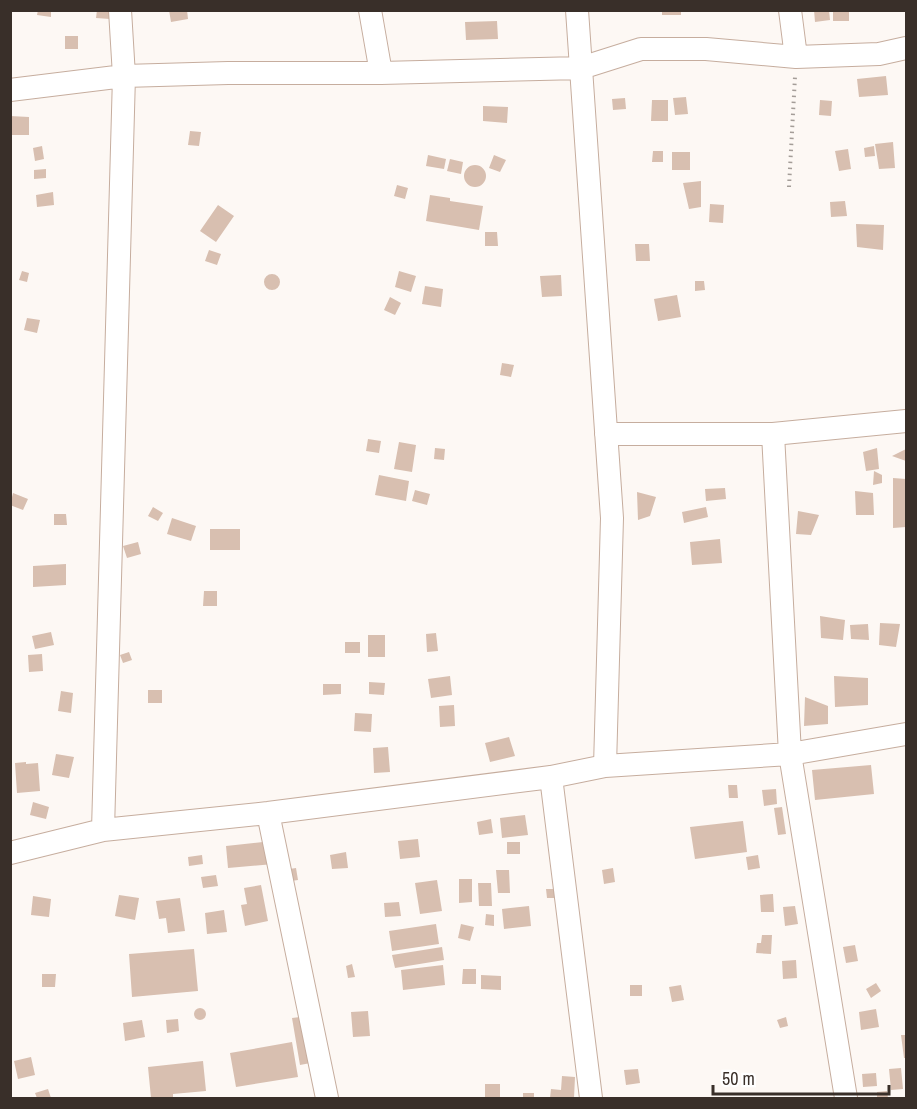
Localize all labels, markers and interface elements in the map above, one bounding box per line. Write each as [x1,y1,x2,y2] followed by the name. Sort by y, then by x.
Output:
[713,1058,888,1096] scale bar
[722,1066,755,1091] text: 50 m

